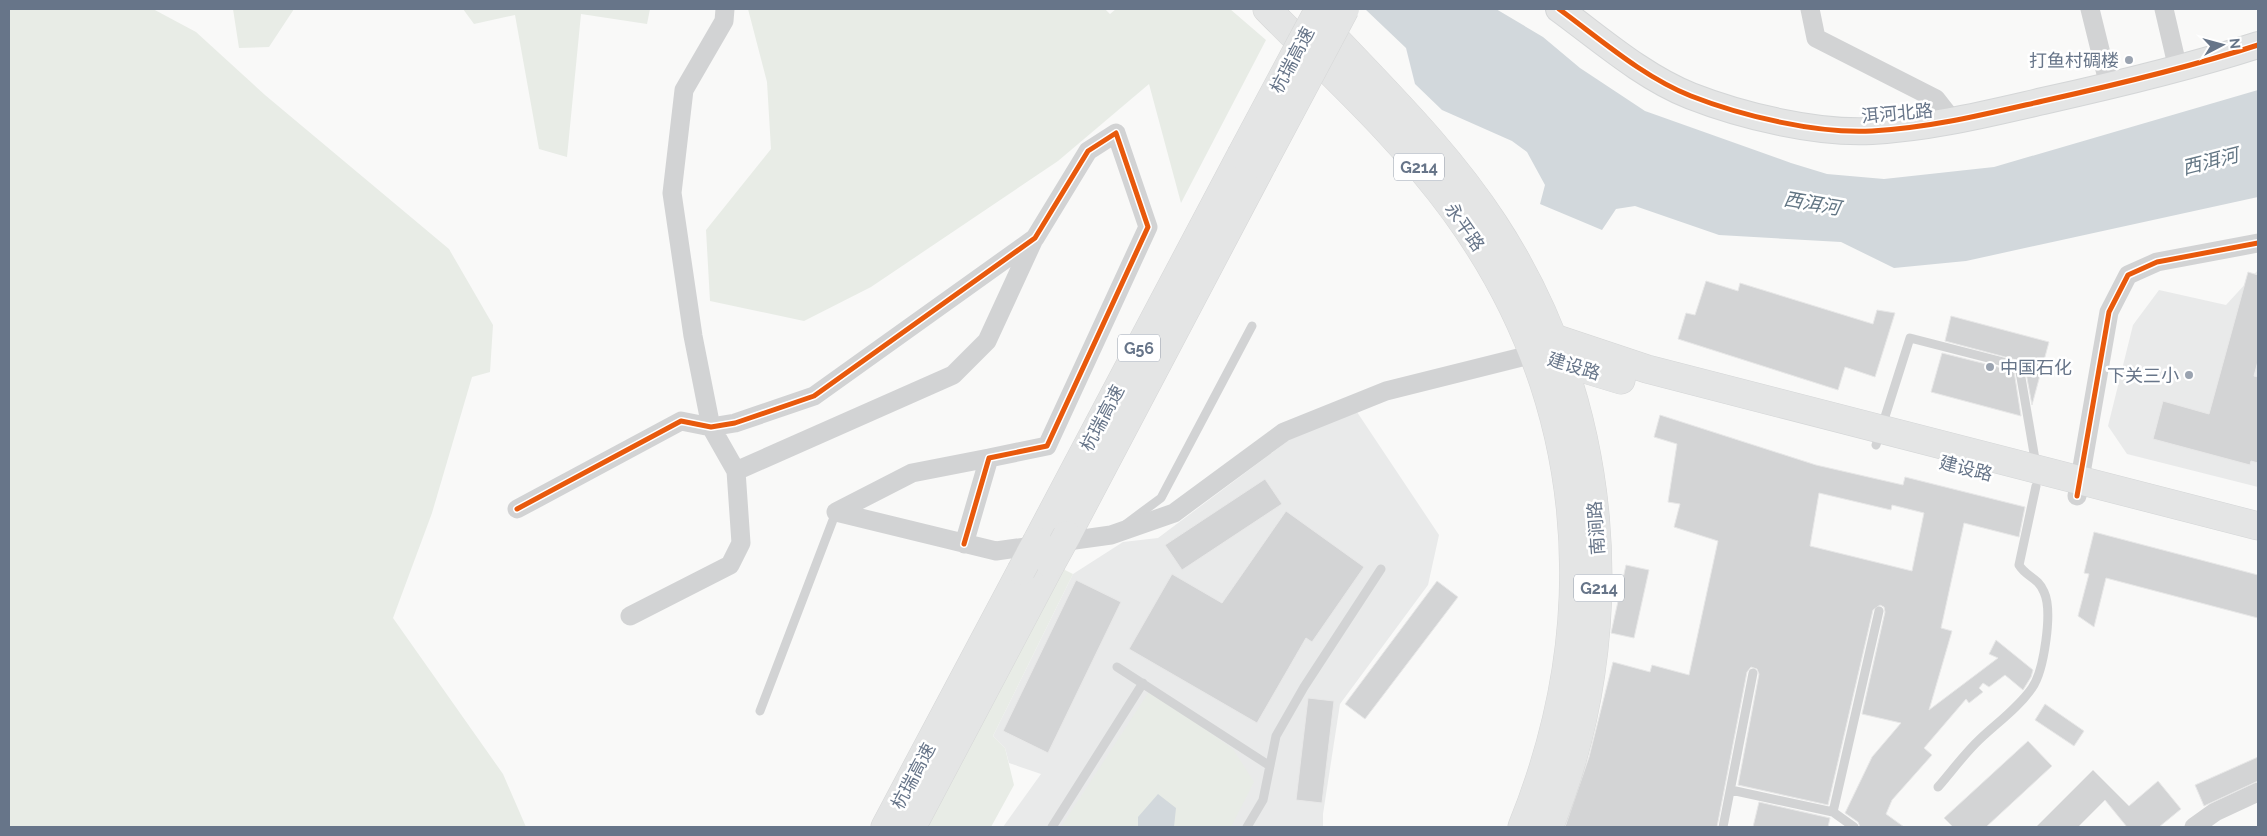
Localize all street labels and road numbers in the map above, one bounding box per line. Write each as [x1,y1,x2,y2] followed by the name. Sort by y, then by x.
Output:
[1266,23,1318,97] street label: 杭瑞高速
[1860,99,1934,127] street label: 洱河北路
[1394,154,1444,180] road number: G214
[1441,199,1489,255] street label: 永平路
[1118,334,1160,362] road number: G56
[1545,348,1603,384] street label: 建设路
[1076,381,1128,455] street label: 杭瑞高速
[1937,451,1995,485] street label: 建设路
[1584,500,1608,556] street label: 南涧路
[1574,574,1624,602] road number: G214
[887,739,939,813] street label: 杭瑞高速

